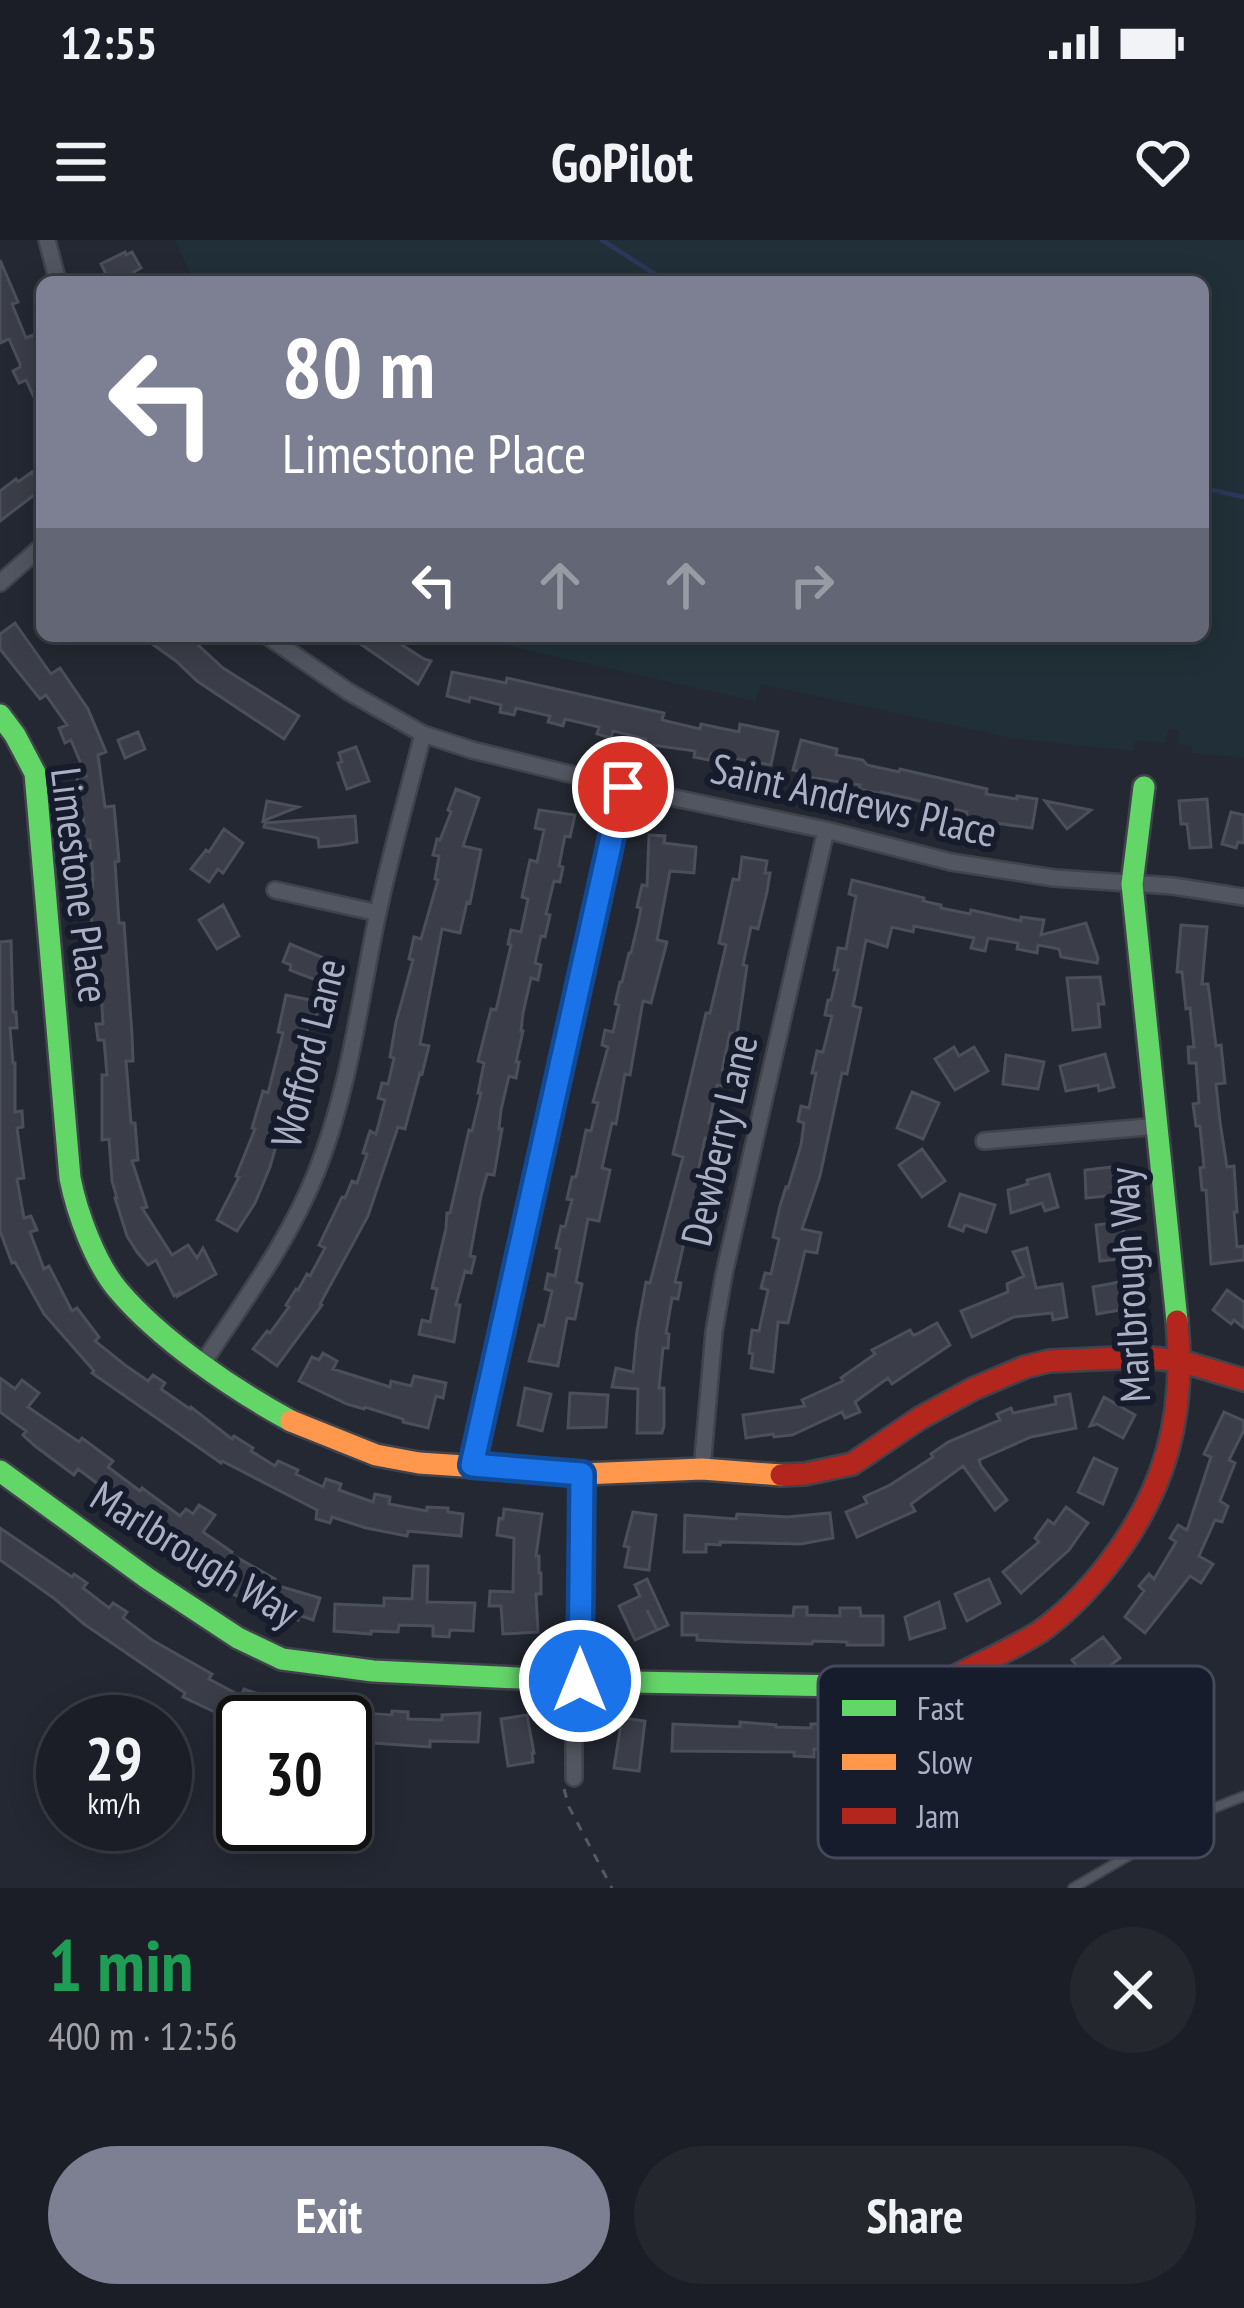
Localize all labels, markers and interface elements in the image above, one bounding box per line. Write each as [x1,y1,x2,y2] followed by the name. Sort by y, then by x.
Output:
[60,13,157,71] text: 12:55
[551,127,693,197] text: GoPilot
[48,129,114,195] icon: menu
[1130,129,1196,195] icon: heart
[282,312,435,421] text: 80 m
[84,324,240,480] icon: left
[282,418,586,488] text: Limestone Place
[401,552,467,618] icon: left
[527,552,593,618] icon: ahead
[653,552,719,618] icon: ahead
[779,552,845,618] icon: right
[572,736,674,838] pin
[706,740,1002,859] street label: Saint Andrews Place
[590,754,656,820] icon: arrive
[39,764,122,1006] street label: Limestone Place
[258,953,357,1153] street label: Wofford Lane
[667,1029,770,1251] street label: Dewberry Lane
[1095,1166,1162,1404] street label: Marlbrough Way
[81,1468,310,1639] street label: Marlbrough Way
[517,1618,643,1744] position arrow
[818,1666,1214,1858] legend
[917,1686,964,1729] text: Fast
[216,1695,372,1851] speed limit sign: 30
[85,1719,143,1797] text: 29
[917,1740,973,1783] text: Slow
[87,1783,141,1822] text: km/h
[916,1794,960,1837] text: Jam
[48,1918,193,2011] text: 1 min
[1070,1927,1196,2053] button: close
[48,2010,237,2061] text: 400 m · 12:56
[48,2146,610,2284] button: Exit
[634,2146,1196,2284] button: Share

